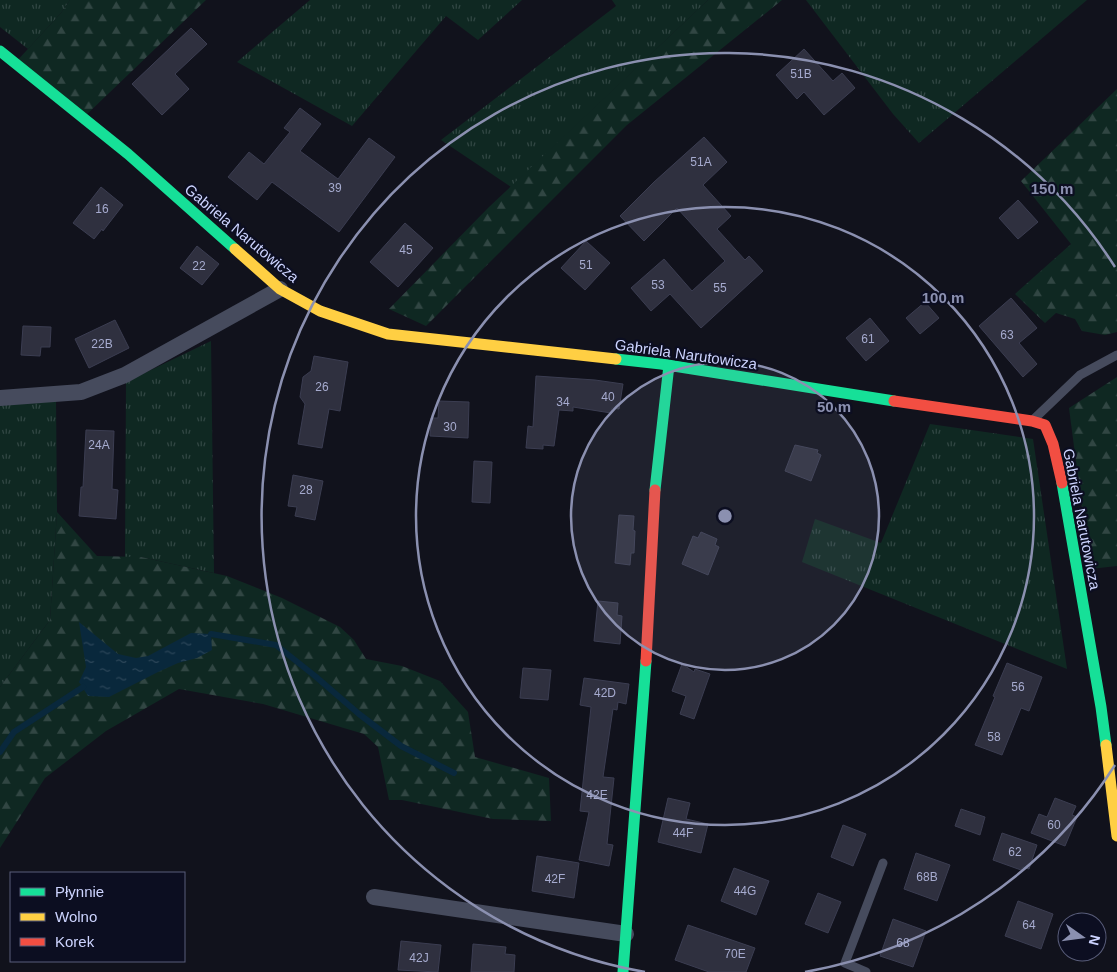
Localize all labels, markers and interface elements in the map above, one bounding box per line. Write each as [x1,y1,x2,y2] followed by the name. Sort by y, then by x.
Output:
[790,67,812,81] house number: 51B
[690,155,712,169] house number: 51A
[182,180,303,286] street label: Gabriela Narutowicza
[1031,180,1073,197] text: 150 m
[328,181,342,195] house number: 39
[95,202,109,216] house number: 16
[399,243,413,257] house number: 45
[579,258,593,272] house number: 51
[192,259,206,273] house number: 22
[651,278,665,292] house number: 53
[713,281,727,295] house number: 55
[922,289,964,306] text: 100 m
[1000,328,1014,342] house number: 63
[861,332,875,346] house number: 61
[614,336,759,372] street label: Gabriela Narutowicza
[91,337,113,351] house number: 22B
[315,380,329,394] house number: 26
[601,390,615,404] house number: 40
[556,395,570,409] house number: 34
[817,398,851,415] text: 50 m
[443,420,457,434] house number: 30
[88,438,110,452] house number: 24A
[1060,447,1104,592] street label: Gabriela Narutowicza
[299,483,313,497] house number: 28
[716,507,734,525] centre of rings
[1011,680,1025,694] house number: 56
[594,686,616,700] house number: 42D
[987,730,1001,744] house number: 58
[586,788,608,802] house number: 42E
[1047,818,1061,832] house number: 60
[673,826,693,840] house number: 44F
[1008,845,1022,859] house number: 62
[916,870,938,884] house number: 68B
[10,872,185,962] legend
[545,872,565,886] house number: 42F
[55,883,104,900] text: Płynnie
[734,884,756,898] house number: 44G
[55,908,97,925] text: Wolno
[1057,912,1107,962] north arrow
[1022,918,1036,932] house number: 64
[55,933,95,950] text: Korek
[1086,933,1104,947] text: N
[896,936,910,950] house number: 68
[724,947,746,961] house number: 70E
[409,951,429,965] house number: 42J

